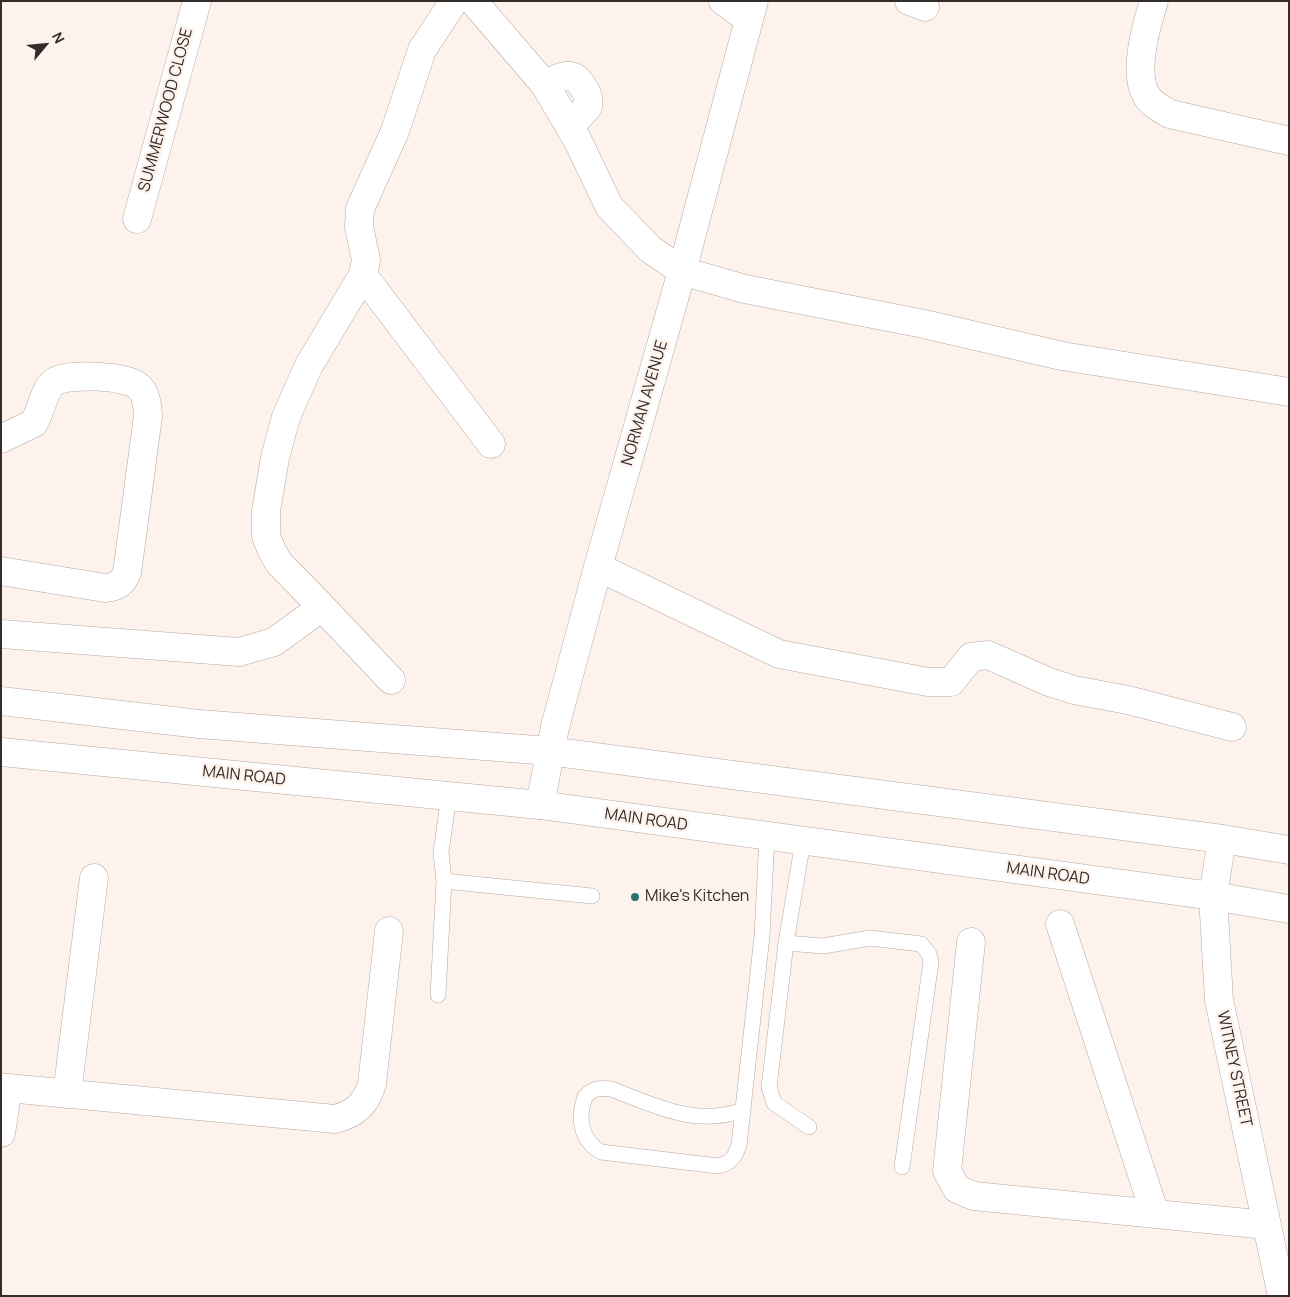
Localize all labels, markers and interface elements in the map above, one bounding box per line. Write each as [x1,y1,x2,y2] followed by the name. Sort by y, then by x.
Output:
[20,20,70,70] north arrow
[135,26,197,194] street label: SUMMERWOOD CLOSE
[48,29,69,47] text: N
[618,338,672,468] street label: NORMAN AVENUE
[201,762,287,790] street label: MAIN ROAD
[603,805,689,835] street label: MAIN ROAD
[1005,859,1091,889] street label: MAIN ROAD
[645,887,749,907] place label: Mike's Kitchen
[629,891,641,903] marker: Mike's Kitchen
[1212,1009,1256,1129] street label: WITNEY STREET

